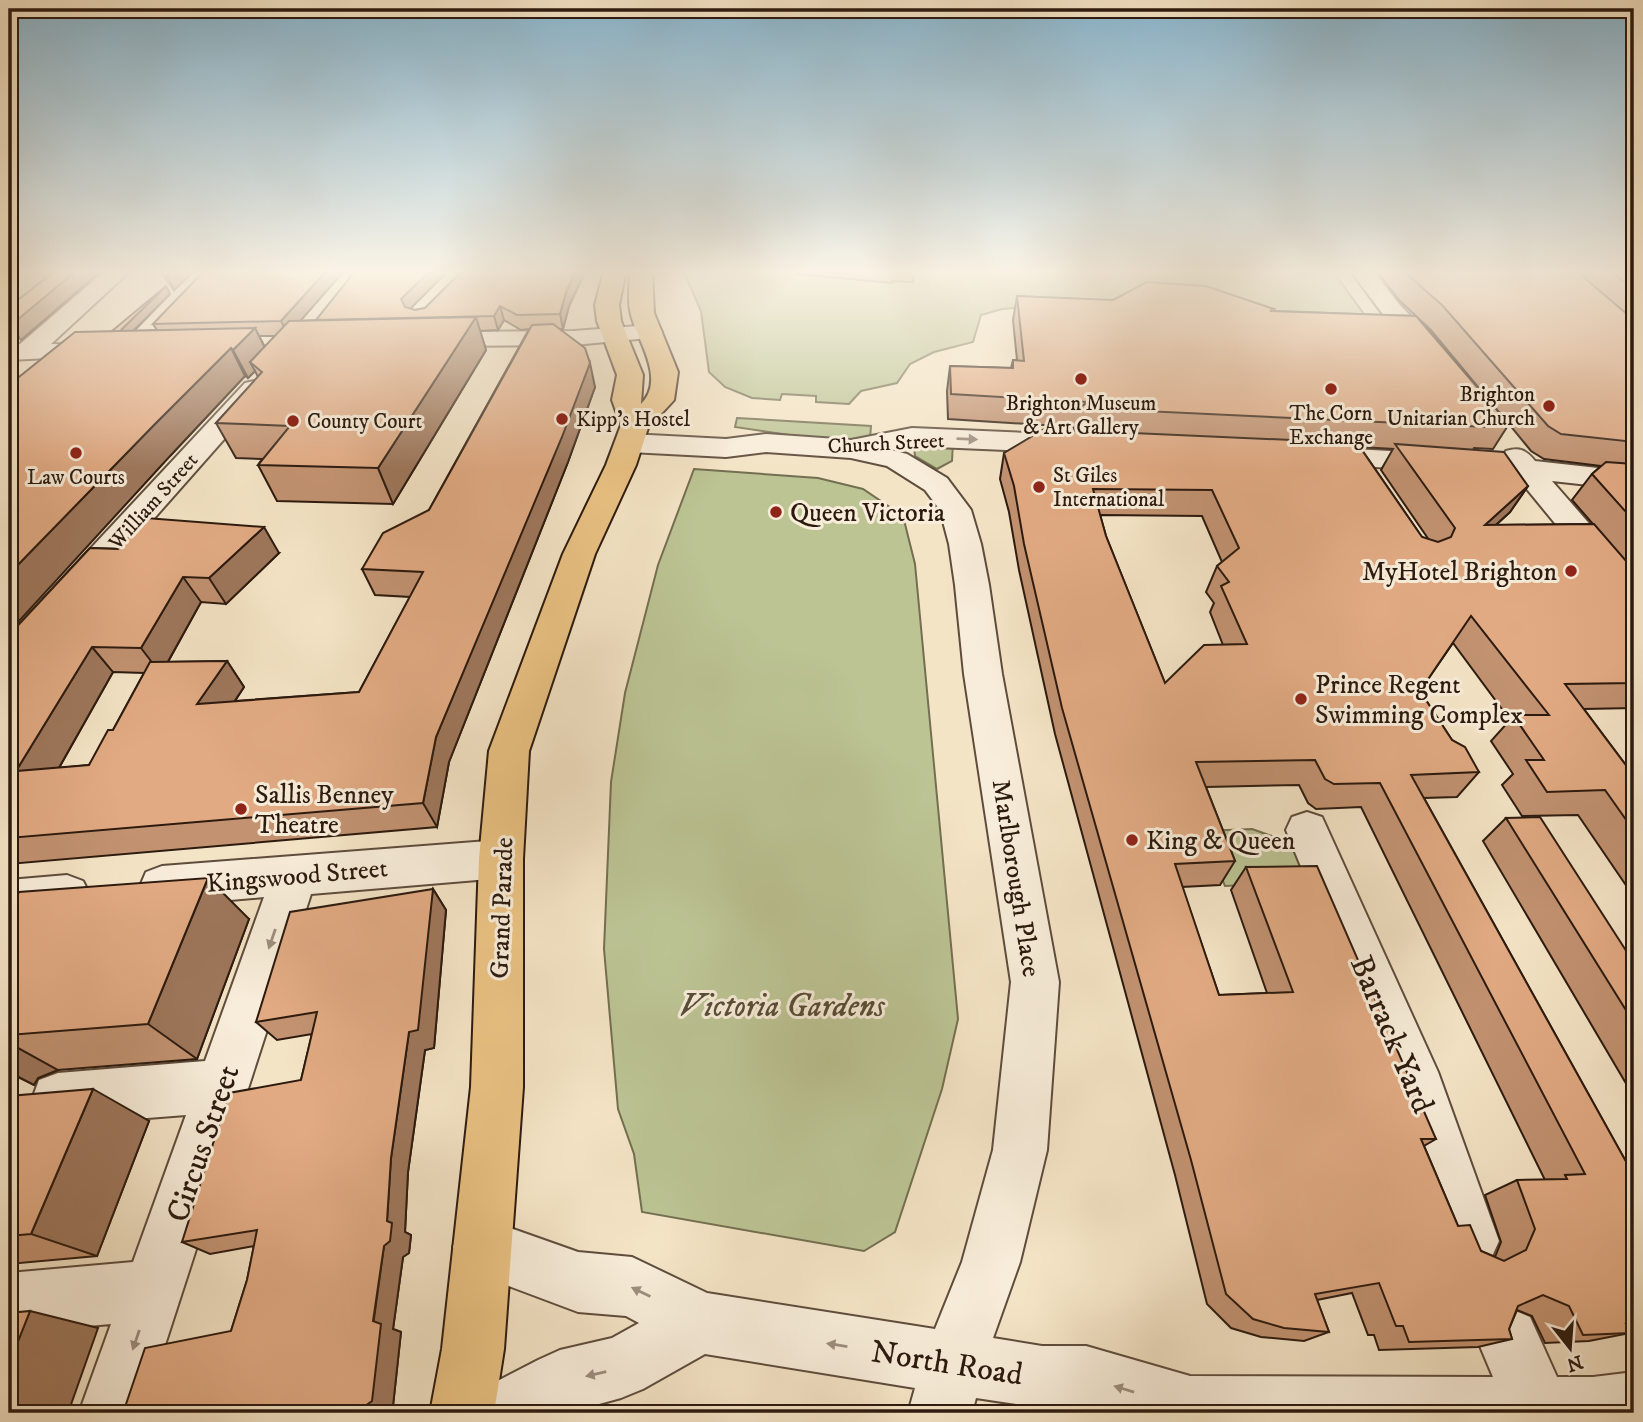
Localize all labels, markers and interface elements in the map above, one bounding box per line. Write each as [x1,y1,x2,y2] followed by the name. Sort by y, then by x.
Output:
[1073,371,1089,387] marker: Brighton Museum & Art Gallery
[1323,381,1339,397] marker: The Corn Exchange
[1387,382,1535,432] place label: Brighton Unitarian Church
[1006,391,1157,441] place label: Brighton Museum & Art Gallery
[1541,398,1557,414] marker: Brighton Unitarian Church
[1289,401,1373,451] place label: The Corn Exchange
[576,407,691,433] place label: Kipp's Hostel
[307,409,423,435] place label: County Court
[554,411,570,427] marker: Kipp's Hostel
[285,413,301,429] marker: County Court
[827,428,945,460] street label: Church Street
[957,434,979,445] one-way arrow
[68,445,84,461] marker: Law Courts
[103,448,204,556] street label: William Street
[1053,463,1165,513] place label: St Giles International
[27,465,125,491] place label: Law Courts
[1031,479,1047,495] marker: St Giles International
[790,497,945,530] place label: Queen Victoria
[768,504,784,520] marker: Queen Victoria
[1362,556,1557,589] place label: MyHotel Brighton
[1563,563,1579,579] marker: MyHotel Brighton
[1315,669,1523,732] place label: Prince Regent Swimming Complex
[1293,691,1309,707] marker: Prince Regent Swimming Complex
[984,777,1047,979] street label: Marlborough Place
[255,779,394,842] place label: Sallis Benney Theatre
[233,801,249,817] marker: Sallis Benney Theatre
[1146,825,1296,858] place label: King & Queen
[1124,832,1140,848] marker: King & Queen
[484,837,521,979] street label: Grand Parade
[205,852,389,901] street label: Kingswood Street
[266,928,277,949] one-way arrow
[1340,950,1442,1120] street label: Barrack Yard
[679,987,886,1027] park label: Victoria Gardens
[158,1060,249,1228] street label: Circus Street
[631,1286,651,1298] one-way arrow
[1534,1314,1604,1384] north arrow
[130,1329,141,1350] one-way arrow
[868,1332,1025,1396] street label: North Road
[826,1339,848,1350] one-way arrow
[1563,1350,1585,1376] text: N
[585,1368,607,1379] one-way arrow
[1114,1383,1135,1393] one-way arrow

